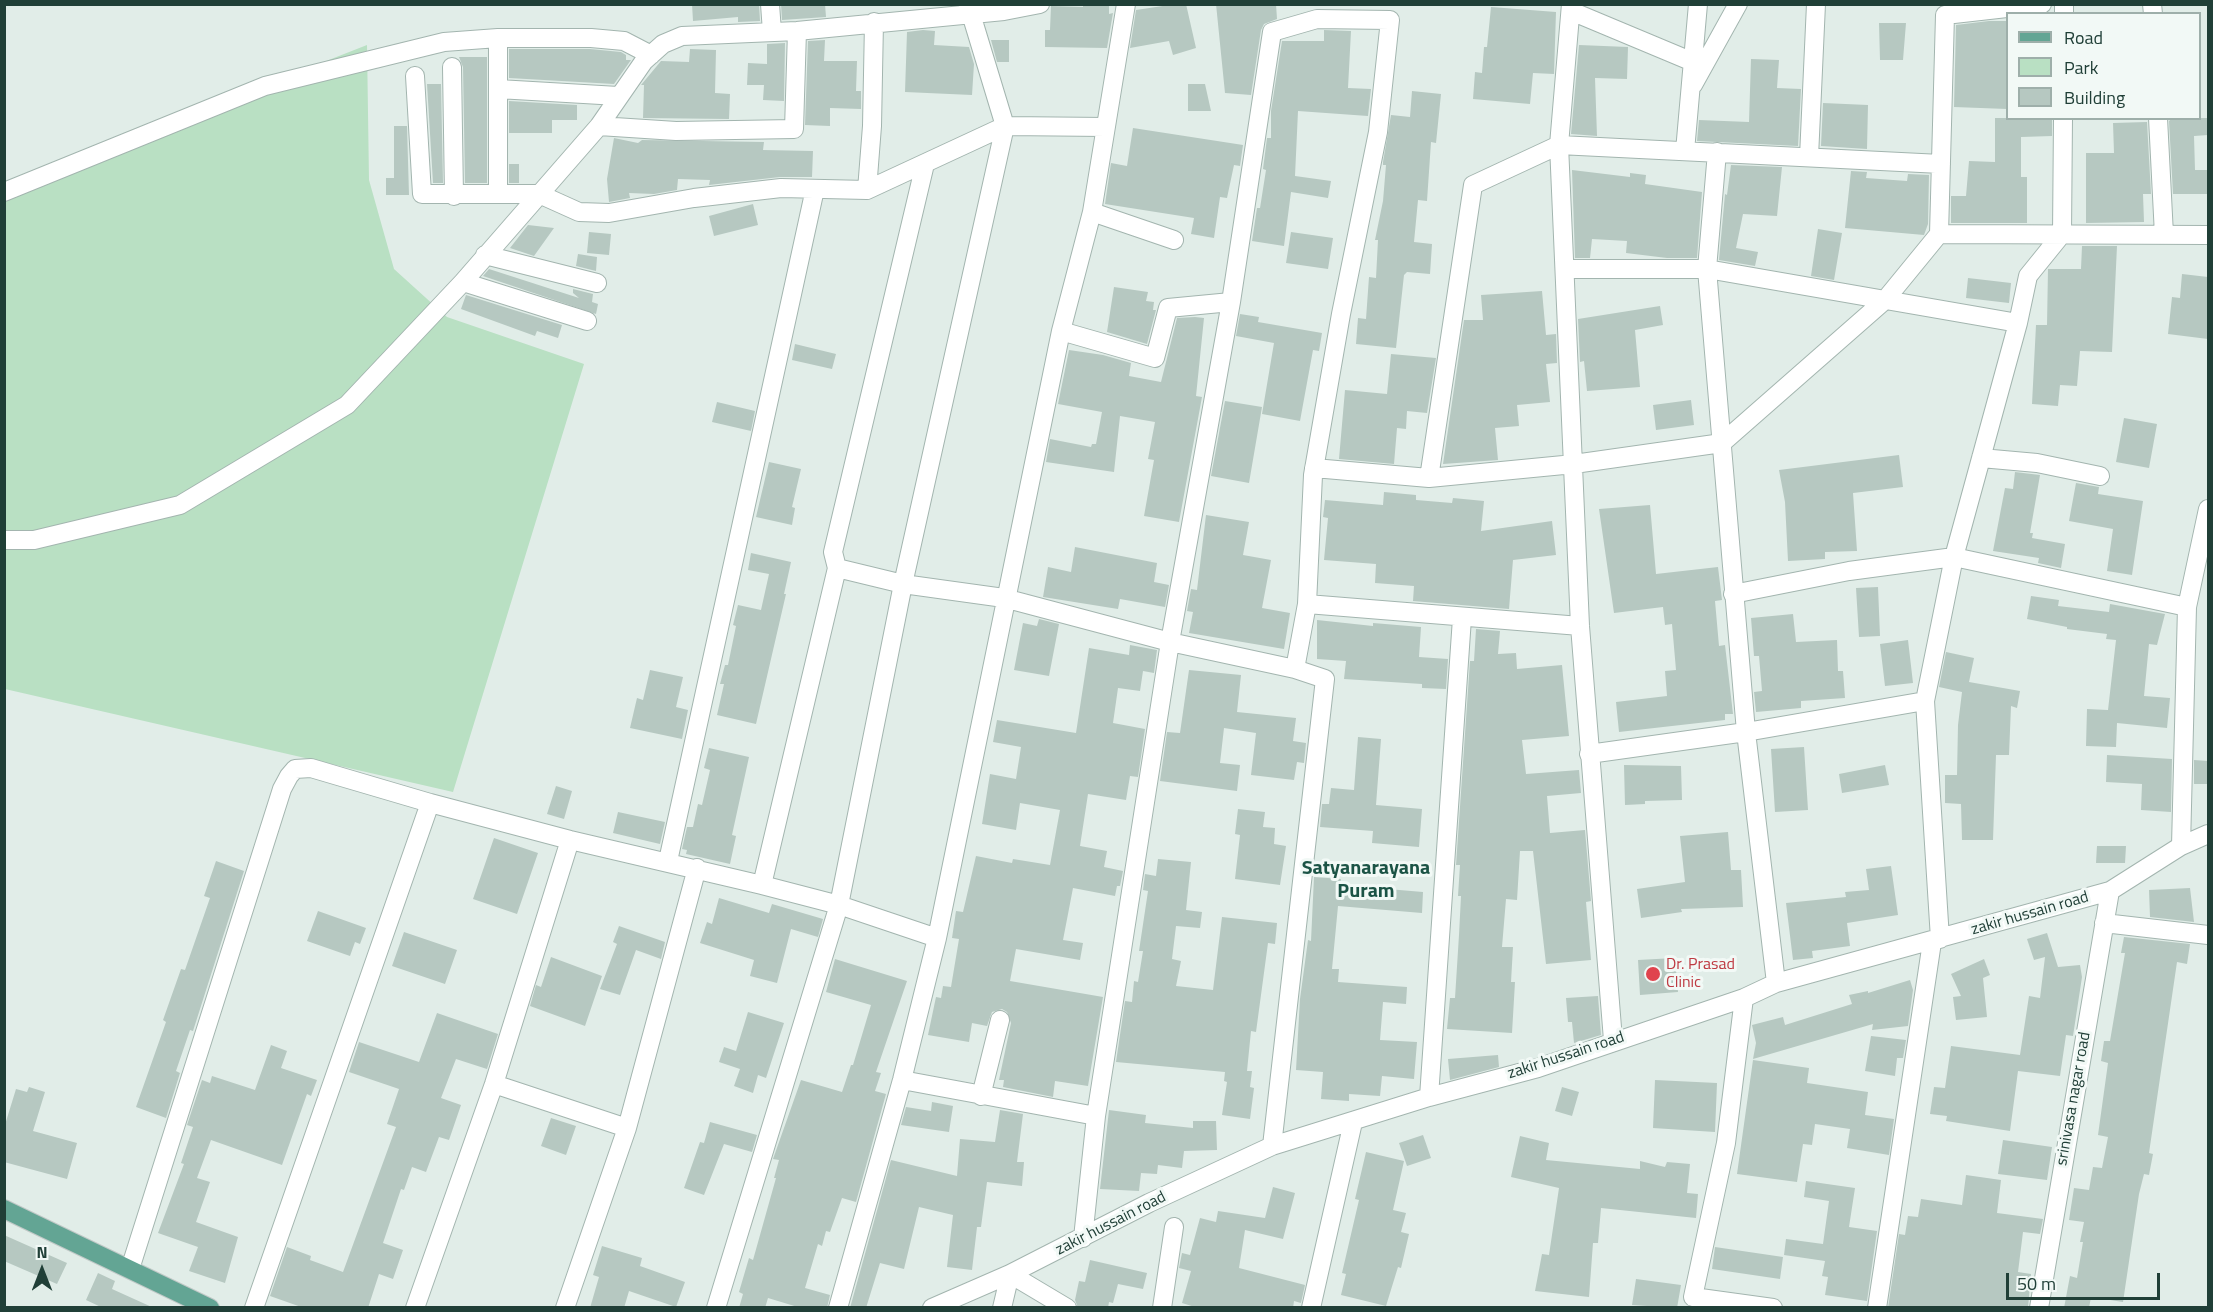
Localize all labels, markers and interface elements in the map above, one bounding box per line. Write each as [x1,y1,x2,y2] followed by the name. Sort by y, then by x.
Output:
[2006,12,2201,120] legend
[2064,24,2103,51] text: Road
[2064,54,2098,81] text: Park
[2064,84,2125,111] text: Building
[1302,857,1430,904] district label: Satyanarayana Puram
[1969,888,2091,940] street label: zakir hussain road
[1666,955,1735,993] place label: Dr. Prasad Clinic
[1644,965,1662,983] marker: Dr. Prasad Clinic
[1505,1028,1627,1084] street label: zakir hussain road
[2053,1031,2095,1167] street label: srinivasa nagar road
[1053,1188,1169,1260] street label: zakir hussain road
[12,1240,72,1300] north arrow
[36,1240,48,1264] text: N
[2009,1261,2164,1299] scale bar
[2017,1270,2056,1297] text: 50 m

